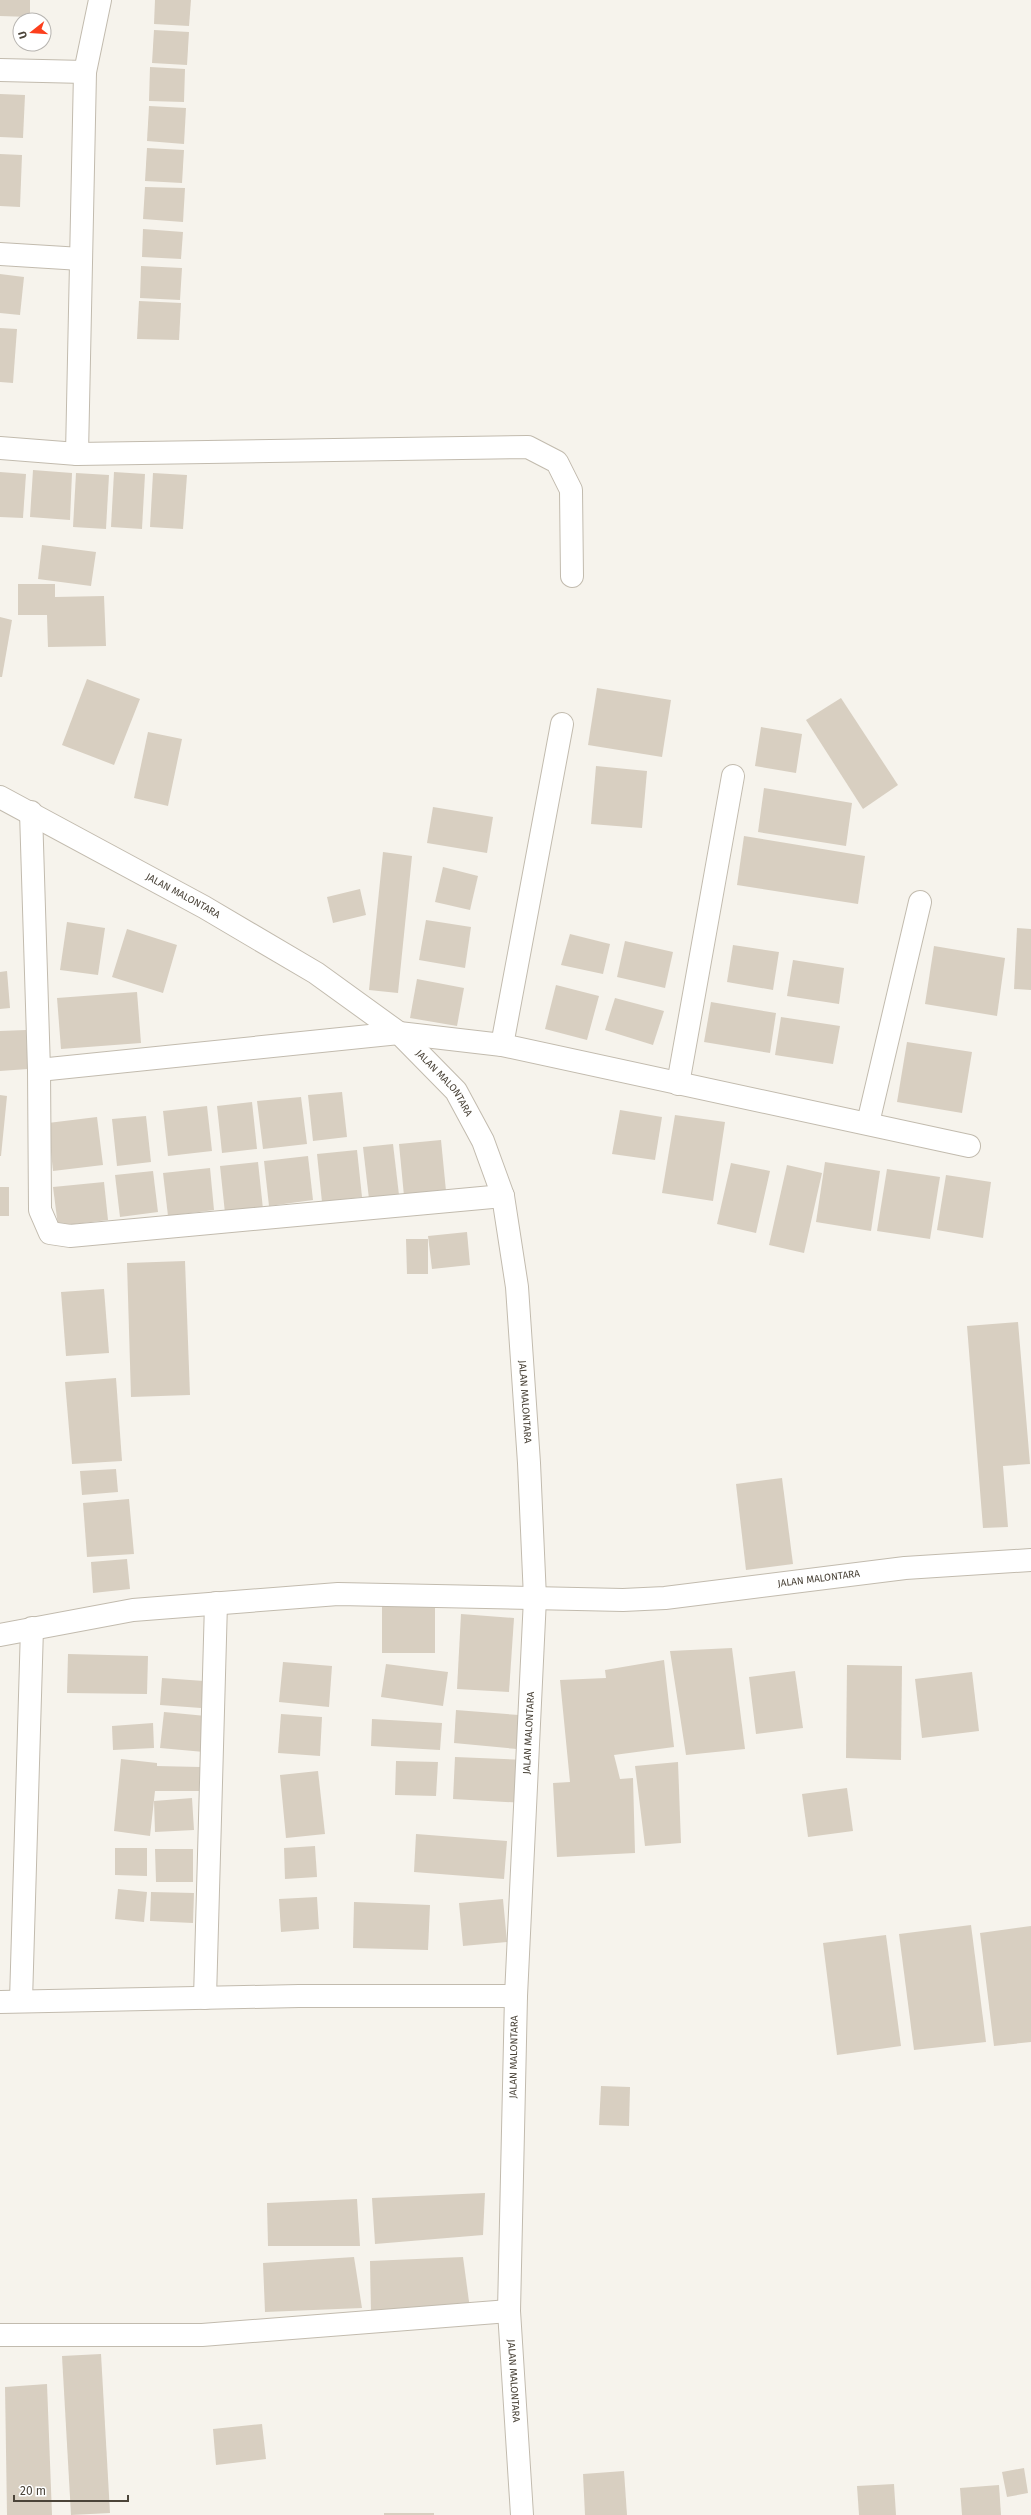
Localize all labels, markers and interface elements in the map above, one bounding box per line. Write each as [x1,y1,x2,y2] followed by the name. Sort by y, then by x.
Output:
[12,12,52,52] north arrow
[16,29,30,40] text: U
[144,871,223,921] street label: JALAN MALONTARA
[413,1048,475,1119] street label: JALAN MALONTARA
[516,1360,534,1444] street label: JALAN MALONTARA
[777,1568,861,1590] street label: JALAN MALONTARA
[521,1691,537,1775] street label: JALAN MALONTARA
[507,2015,521,2099] street label: JALAN MALONTARA
[505,2339,522,2423] street label: JALAN MALONTARA
[14,2477,128,2503] scale bar
[20,2484,46,2498] text: 20 m

